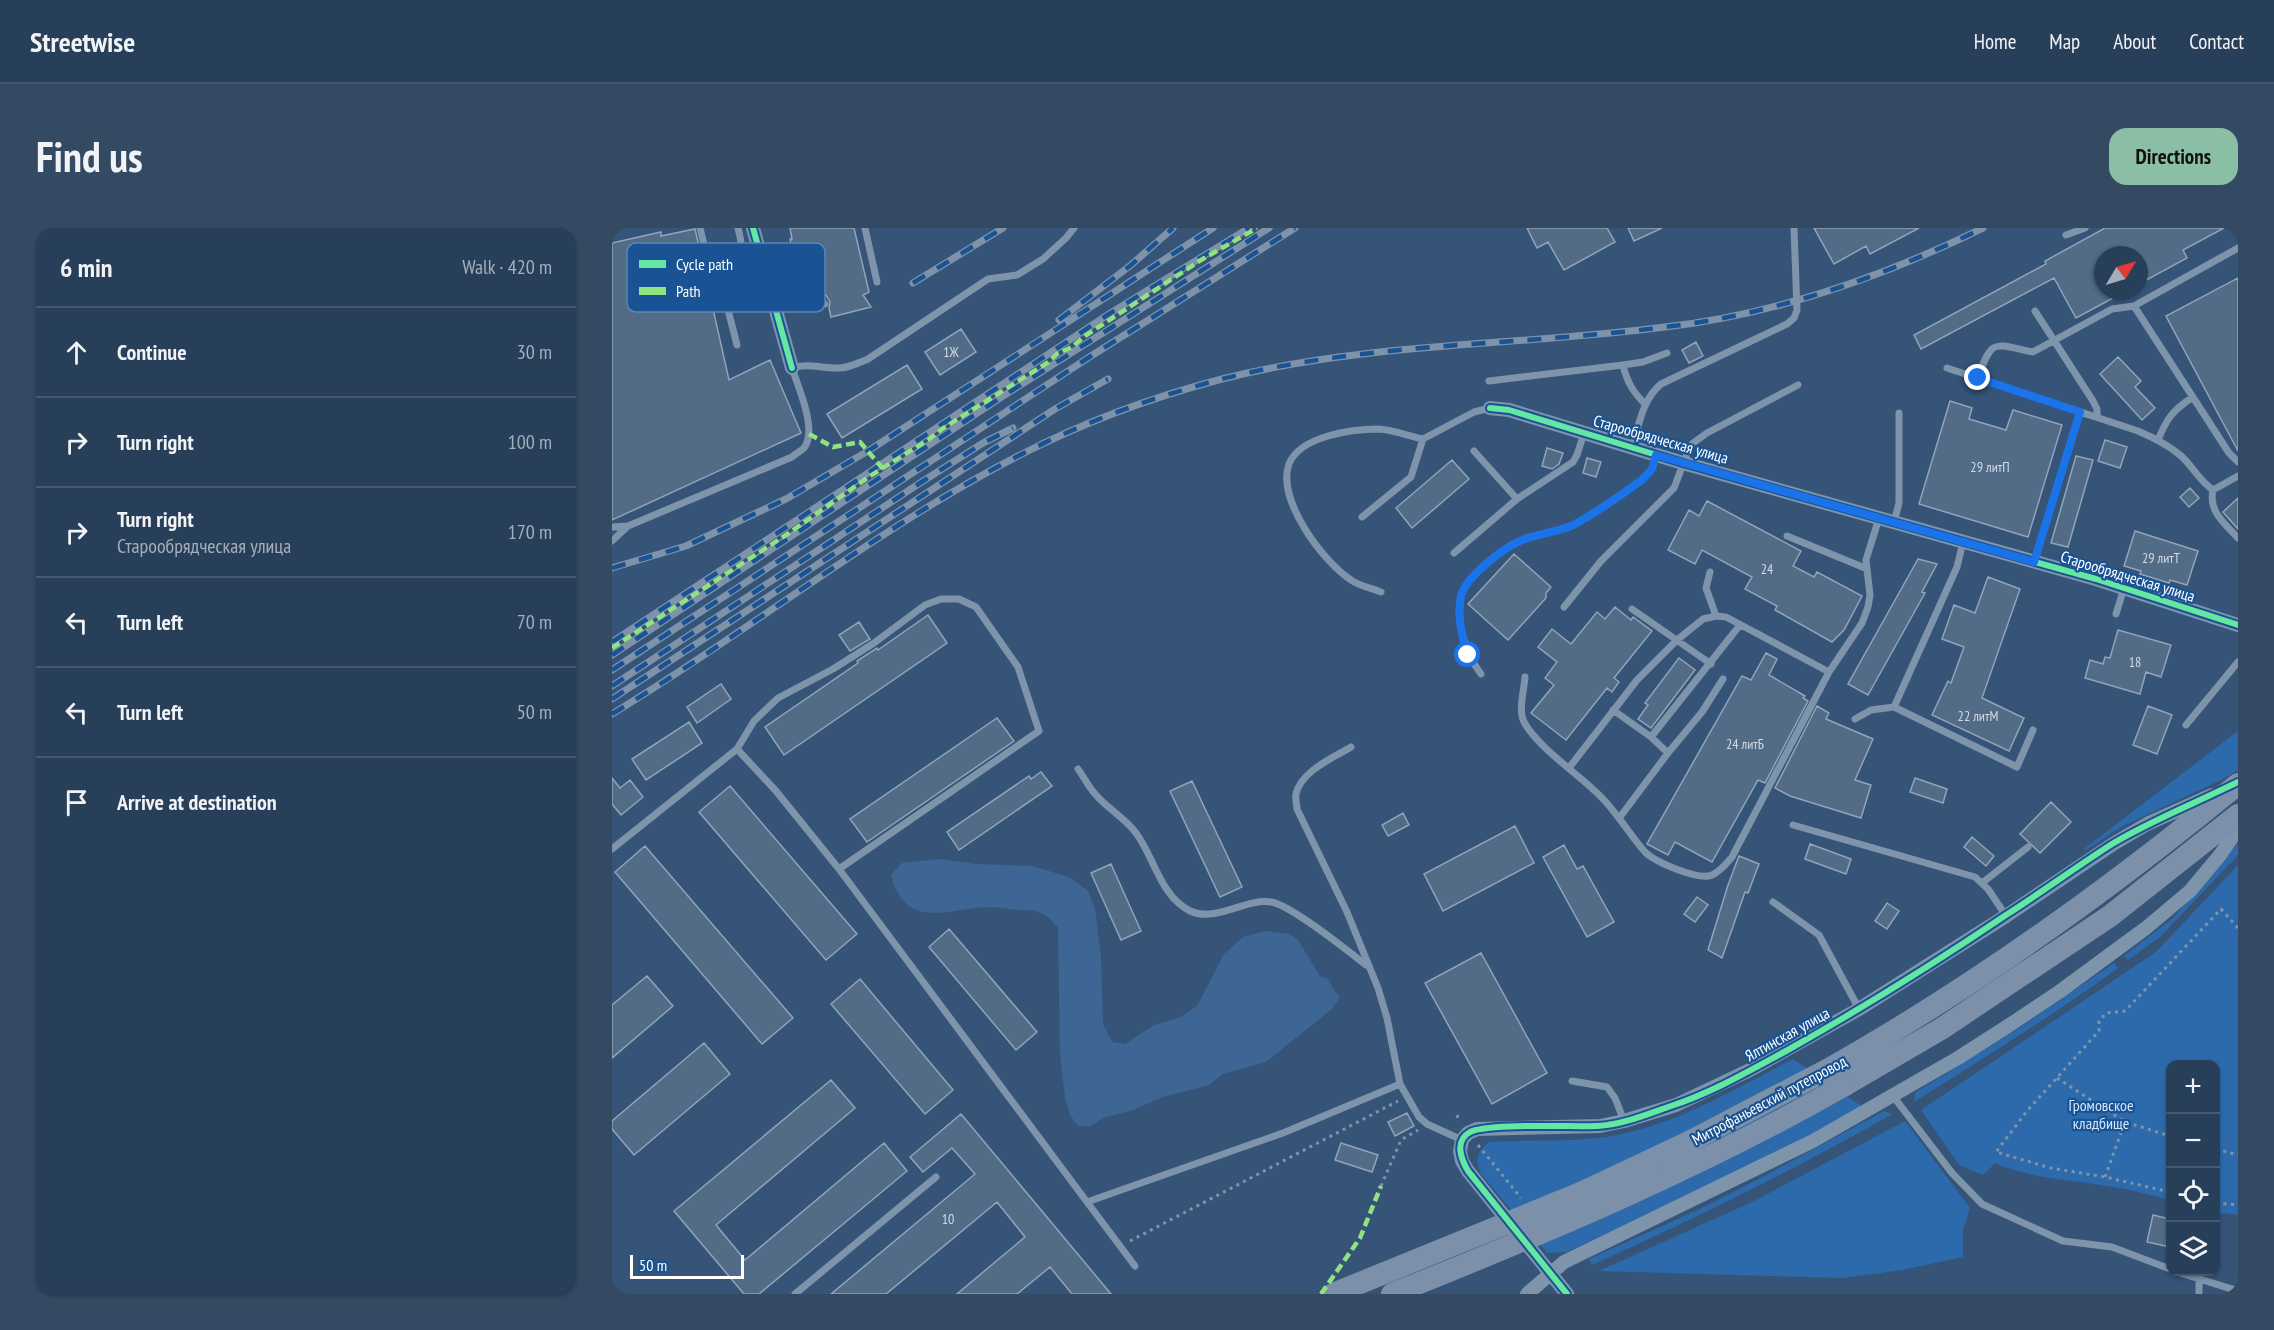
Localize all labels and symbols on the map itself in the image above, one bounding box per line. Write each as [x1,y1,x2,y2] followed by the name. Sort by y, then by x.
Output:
[627,243,825,312] legend
[2094,246,2148,300] north arrow
[676,254,733,274] text: Cycle path
[676,281,701,301] text: Path
[943,343,960,361] house number: 1Ж
[1964,364,1990,390] route end
[1591,410,1731,468] street label: Старообрядческая улица
[1970,458,2010,476] house number: 29 литП
[2058,546,2198,606] street label: Старообрядческая улица
[2142,549,2181,567] house number: 29 литТ
[1761,560,1774,578] house number: 24
[1454,641,1480,667] route start
[2129,653,2141,671] house number: 18
[1958,707,1998,725] house number: 22 литМ
[1726,735,1764,753] house number: 24 литБ
[1741,1003,1833,1065] street label: Ялтинская улица
[1688,1051,1850,1149] street label: Митрофаньевский путепровод
[2068,1095,2134,1133] park label: Громовское кладбище
[942,1210,954,1228] house number: 10
[630,1252,744,1280] scale bar

